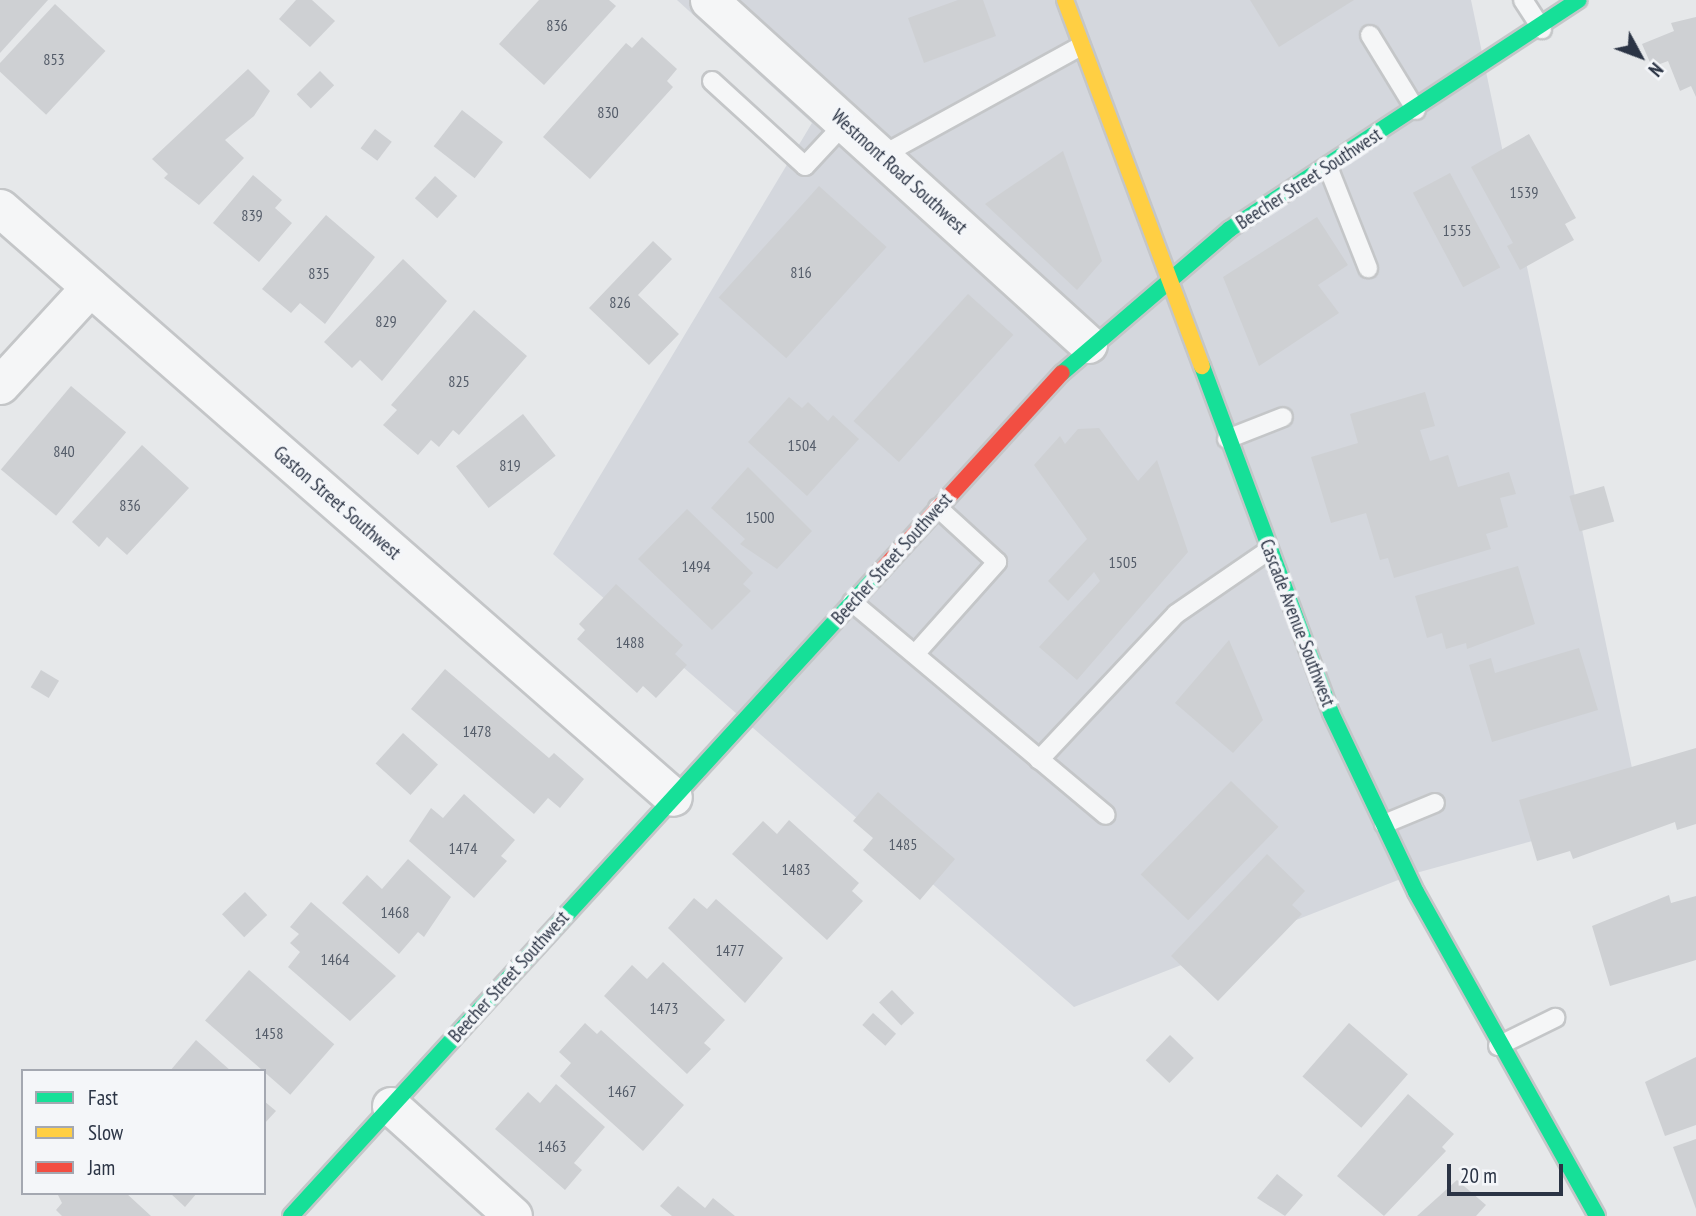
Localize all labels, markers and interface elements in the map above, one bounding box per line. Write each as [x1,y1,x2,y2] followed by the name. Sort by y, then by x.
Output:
[546,15,568,35] house number: 836
[1605,21,1675,91] north arrow
[43,49,65,69] house number: 853
[1643,58,1668,82] text: N
[597,102,619,122] house number: 830
[826,105,972,239] street label: Westmont Road Southwest
[1232,124,1386,234] street label: Beecher Street Southwest
[1510,182,1538,202] house number: 1539
[241,205,263,225] house number: 839
[1443,220,1471,240] house number: 1535
[790,262,812,282] house number: 816
[308,263,330,283] house number: 835
[609,292,631,312] house number: 826
[375,311,397,331] house number: 829
[448,371,470,391] house number: 825
[788,435,816,455] house number: 1504
[53,441,75,461] house number: 840
[269,442,405,564] street label: Gaston Street Southwest
[499,455,521,475] house number: 819
[827,489,957,629] street label: Beecher Street Southwest
[119,495,141,515] house number: 836
[746,507,774,527] house number: 1500
[1255,536,1339,710] street label: Cascade Avenue Southwest
[1109,552,1137,572] house number: 1505
[682,556,710,576] house number: 1494
[616,632,644,652] house number: 1488
[463,721,491,741] house number: 1478
[889,834,917,854] house number: 1485
[449,838,477,858] house number: 1474
[782,859,810,879] house number: 1483
[381,902,409,922] house number: 1468
[444,907,574,1047] street label: Beecher Street Southwest
[716,940,744,960] house number: 1477
[321,949,349,969] house number: 1464
[650,998,678,1018] house number: 1473
[255,1023,283,1043] house number: 1458
[21,1069,266,1195] legend
[608,1081,636,1101] house number: 1467
[88,1084,118,1111] text: Fast
[88,1119,123,1146] text: Slow
[538,1136,566,1156] house number: 1463
[1451,1150,1566,1194] scale bar
[88,1154,115,1181] text: Jam
[1460,1162,1497,1189] text: 20 m

